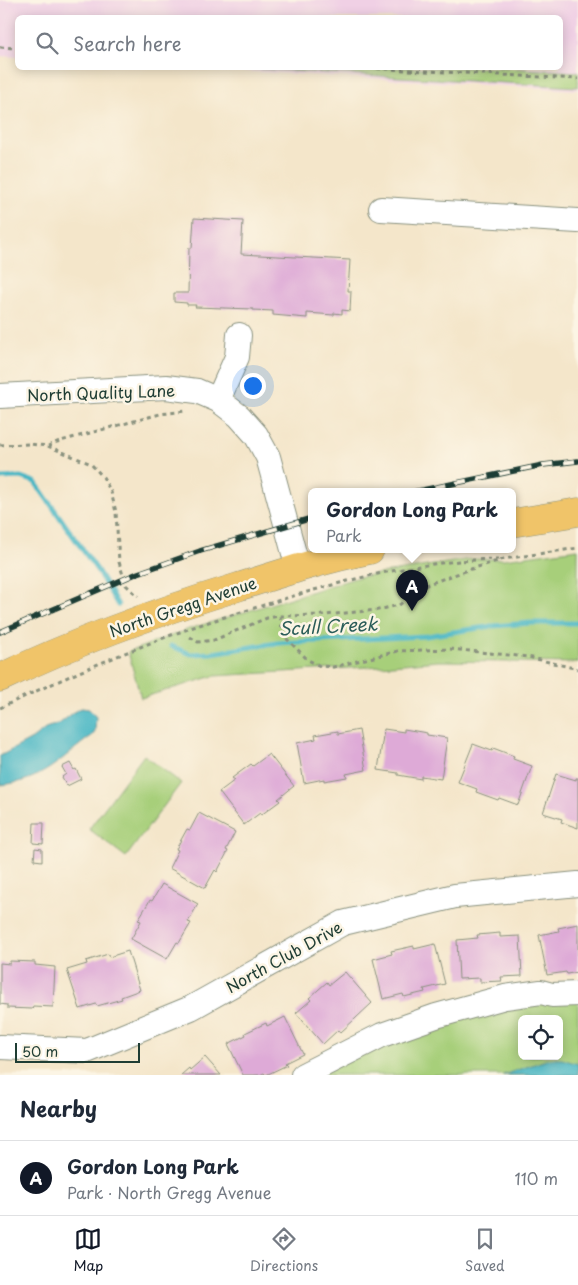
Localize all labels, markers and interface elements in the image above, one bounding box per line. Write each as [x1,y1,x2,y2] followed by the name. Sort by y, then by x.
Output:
[15,15,563,70] search box
[33,29,61,57] icon: search
[73,29,182,57] text: Search here
[240,373,266,399] your location
[26,377,175,407] street label: North Quality Lane
[308,488,516,553] popup
[326,495,498,523] text: Gordon Long Park
[326,523,362,547] text: Park
[106,570,260,643] street label: North Gregg Avenue
[396,570,428,611] pin: A
[278,609,379,642] water label: Scull Creek
[221,914,346,998] street label: North Club Drive
[518,1015,563,1060] map controls
[518,1015,563,1060] button: locate
[15,1040,140,1063] scale bar
[22,1041,58,1062] text: 50 m
[20,1092,97,1124] text: Nearby
[67,1152,239,1180] text: Gordon Long Park
[30,1166,42,1190] text: A
[515,1166,558,1190] text: 110 m
[67,1180,271,1204] text: Park · North Gregg Avenue
[73,1225,103,1276] tab: Map
[250,1225,318,1276] tab: Directions
[465,1225,505,1276] tab: Saved

